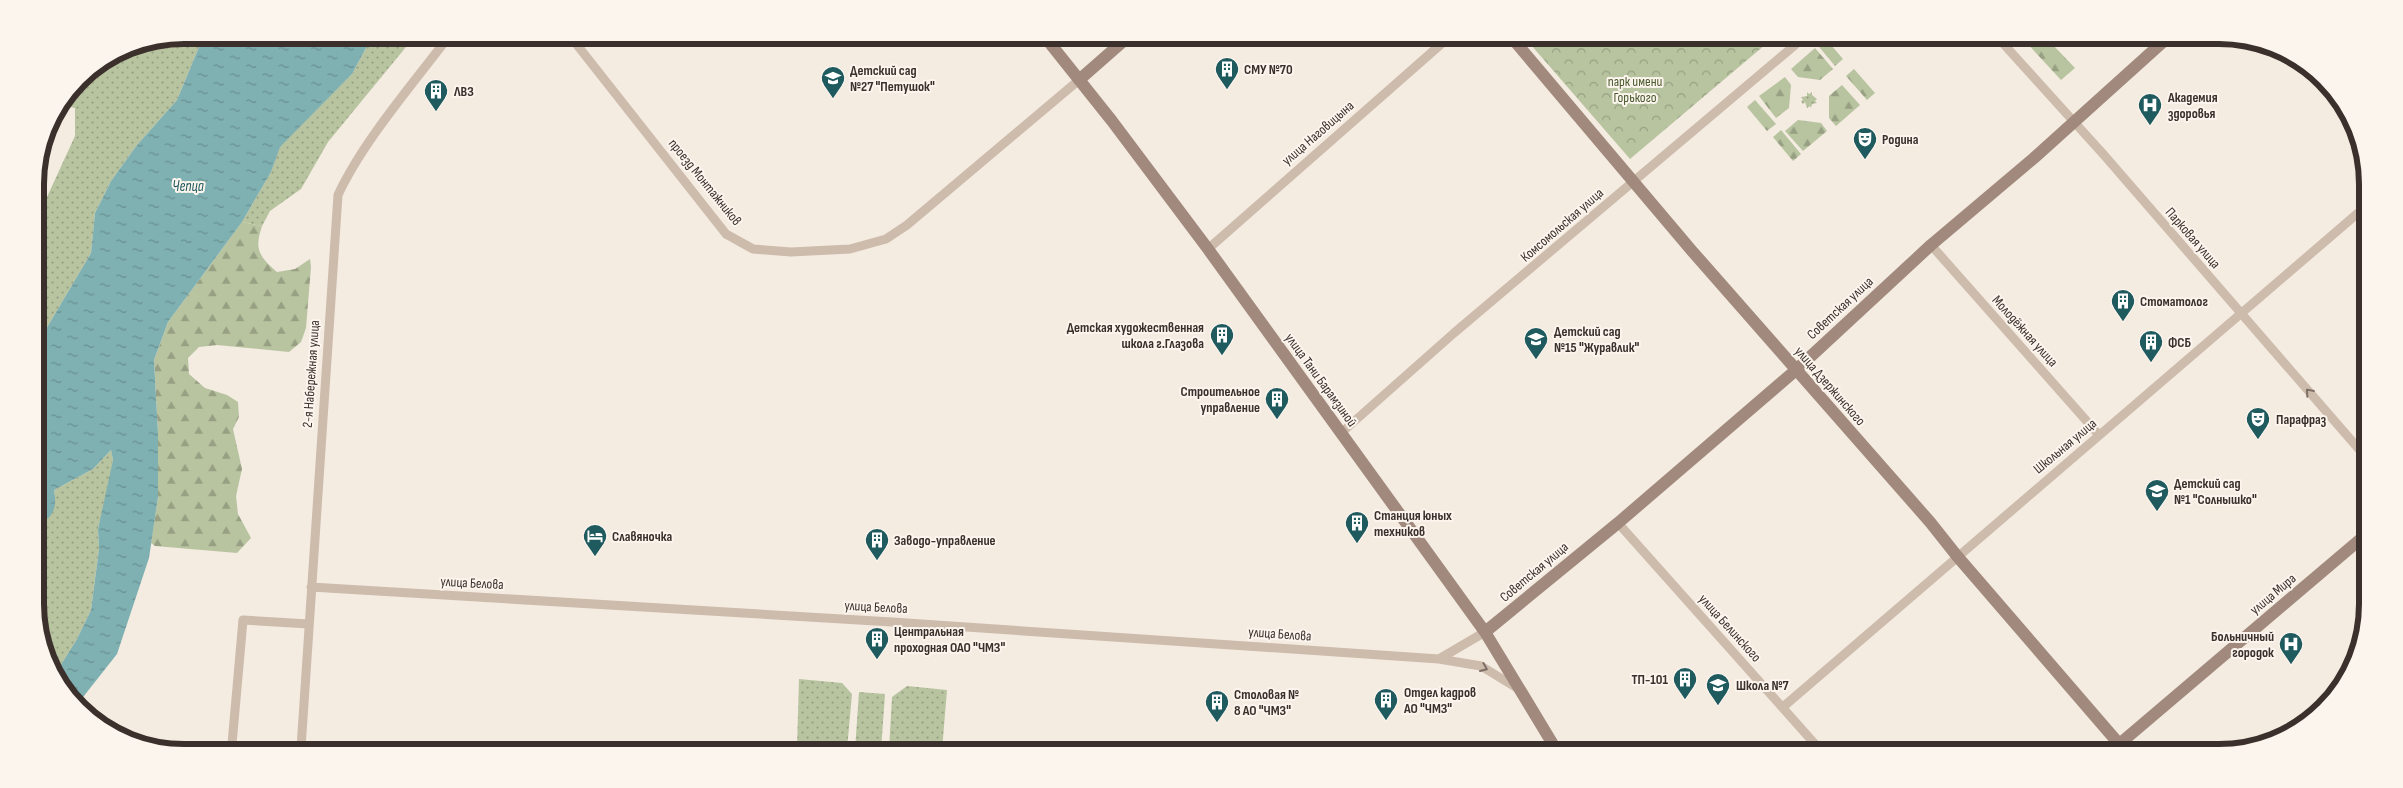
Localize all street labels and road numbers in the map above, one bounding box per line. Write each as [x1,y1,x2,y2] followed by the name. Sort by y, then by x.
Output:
[1279,97,1357,169] street label: улица Наговицына
[665,135,745,229] street label: проезд Монтажников
[1517,184,1607,266] street label: Комсомольская улица
[2162,204,2224,272] street label: Парковая улица
[1803,273,1877,343] street label: Советская улица
[1989,292,2061,370] street label: Молодёжная улица
[299,320,323,428] street label: 2-я Набережная улица
[1281,330,1361,430] street label: улица Тани Барамзиной
[1791,343,1869,429] street label: улица Дзержинского
[2030,415,2100,477] street label: Школьная улица
[1496,538,1572,606] street label: Советская улица
[2247,570,2299,618] street label: улица Мира
[440,573,504,593] street label: улица Белова
[1695,591,1765,666] street label: улица Белинского
[844,597,908,617] street label: улица Белова
[1248,623,1312,645] street label: улица Белова

